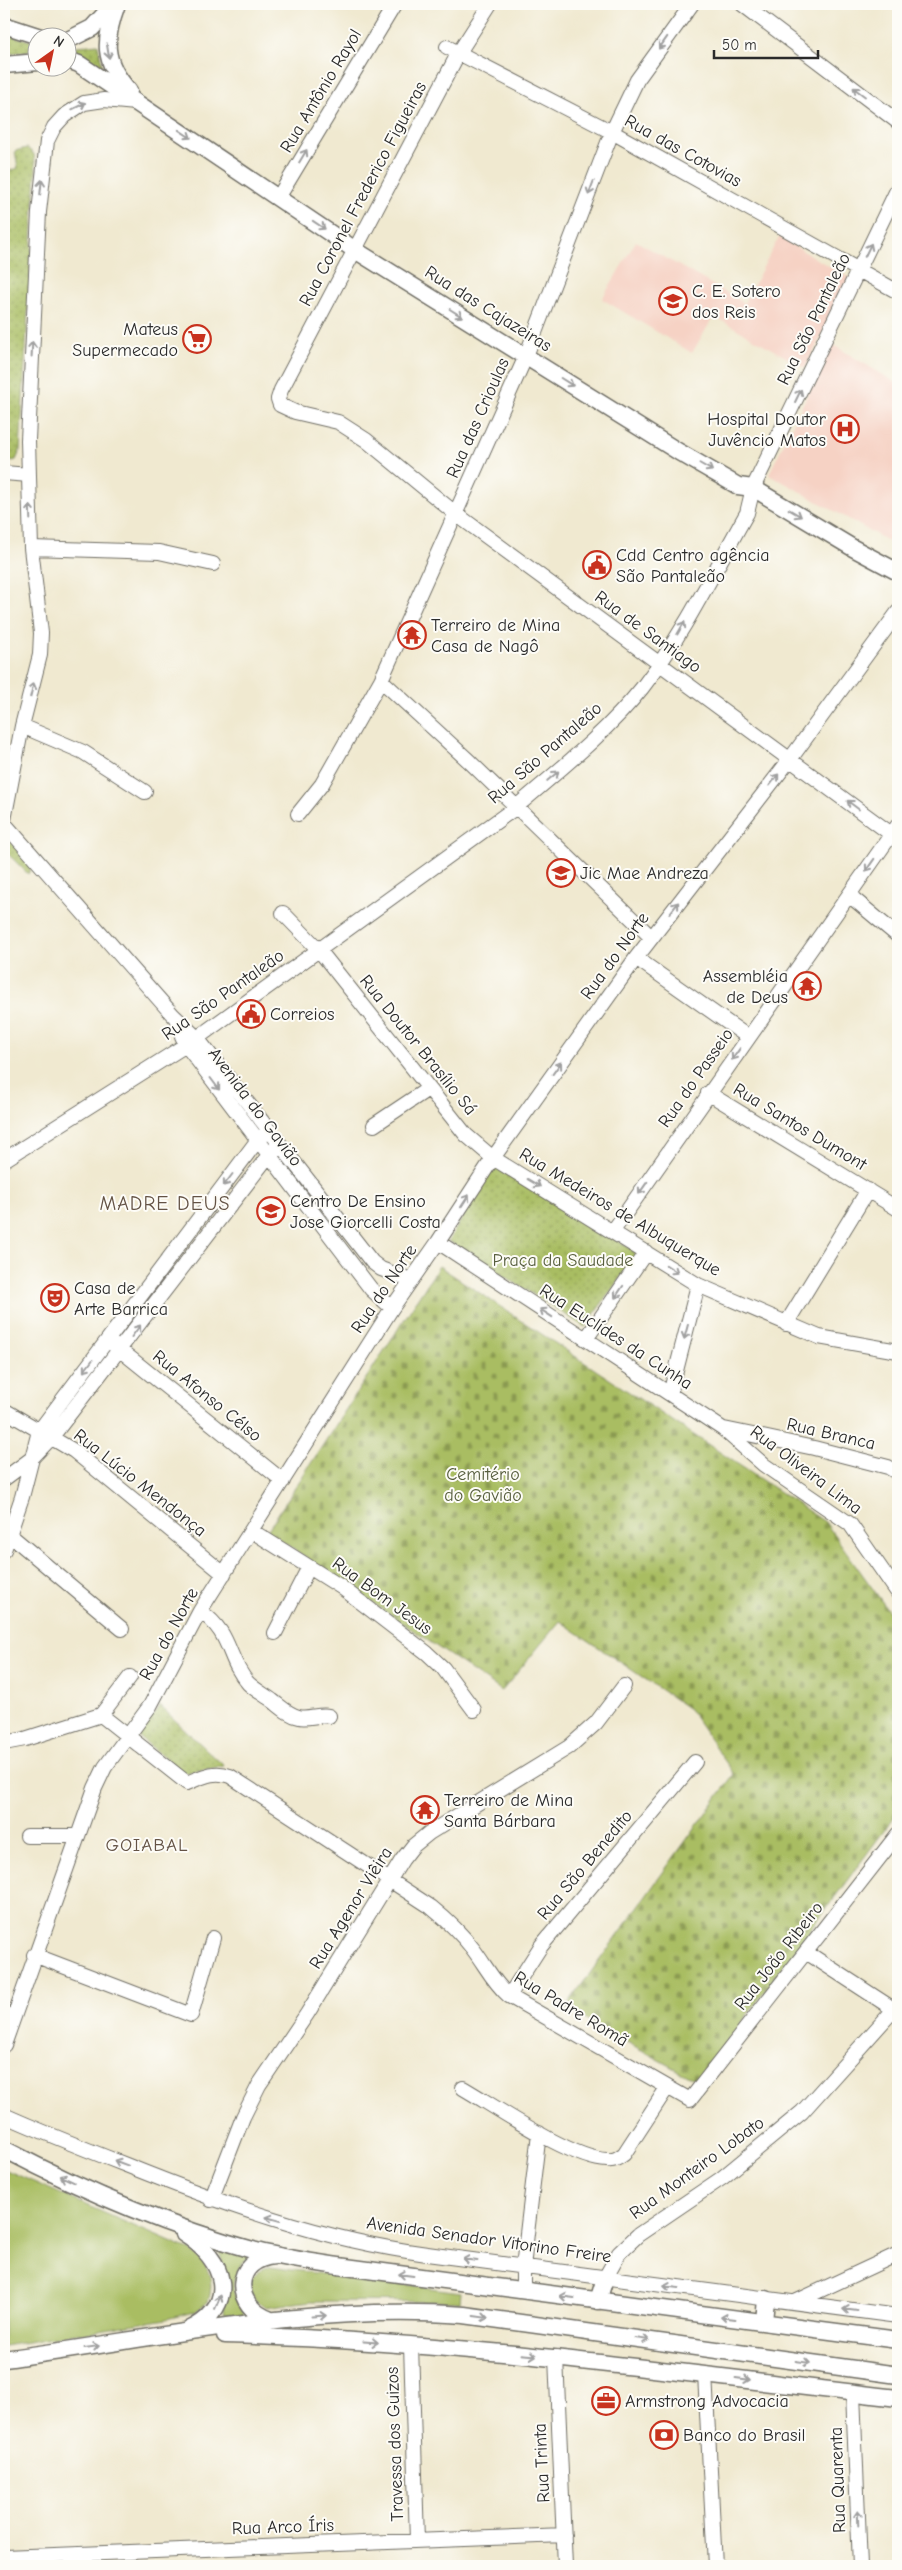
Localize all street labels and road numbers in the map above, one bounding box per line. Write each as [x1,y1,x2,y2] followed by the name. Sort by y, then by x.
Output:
[276,25,366,157] street label: Rua Antônio Rayol
[295,78,431,310] street label: Rua Coronel Frederico Figueiras
[621,110,745,192] street label: Rua das Cotovias
[773,250,855,388] street label: Rua São Pantaleão
[421,262,555,356] street label: Rua das Cajazeiras
[442,355,514,481] street label: Rua das Crioulas
[591,586,705,678] street label: Rua de Santiago
[484,698,606,808] street label: Rua São Pantaleão
[576,908,654,1004] street label: Rua do Norte
[158,945,288,1045] street label: Rua São Pantaleão
[355,971,481,1119] street label: Rua Doutor Brasílio Sá
[654,1024,738,1132] street label: Rua do Passeio
[204,1043,306,1171] street label: Avenida do Gavião
[729,1079,871,1176] street label: Rua Santos Dumont
[515,1143,725,1281] street label: Rua Medeiros de Albuquerque
[347,1241,421,1337] street label: Rua do Norte
[536,1280,696,1394] street label: Rua Euclídes da Cunha
[148,1346,266,1446] street label: Rua Afonso Célso
[785,1414,877,1454] street label: Rua Branca
[746,1421,866,1519] street label: Rua Oliveira Lima
[69,1425,211,1541] street label: Rua Lúcio Mendonça
[328,1553,436,1639] street label: Rua Bom Jesus
[135,1584,203,1684] street label: Rua do Norte
[533,1806,637,1924] street label: Rua São Benedito
[305,1843,397,1973] street label: Rua Agenor Viêira
[730,1898,828,2014] street label: Rua João Ribeiro
[510,1967,632,2051] street label: Rua Padre Romã
[626,2112,768,2224] street label: Rua Monteiro Lobato
[365,2212,613,2268] street label: Avenida Senador Vitorino Freire
[382,2366,408,2522] street label: Travessa dos Guizos
[529,2423,555,2503] street label: Rua Trinta
[826,2427,850,2533] street label: Rua Quarenta
[231,2514,334,2539] street label: Rua Arco Íris

